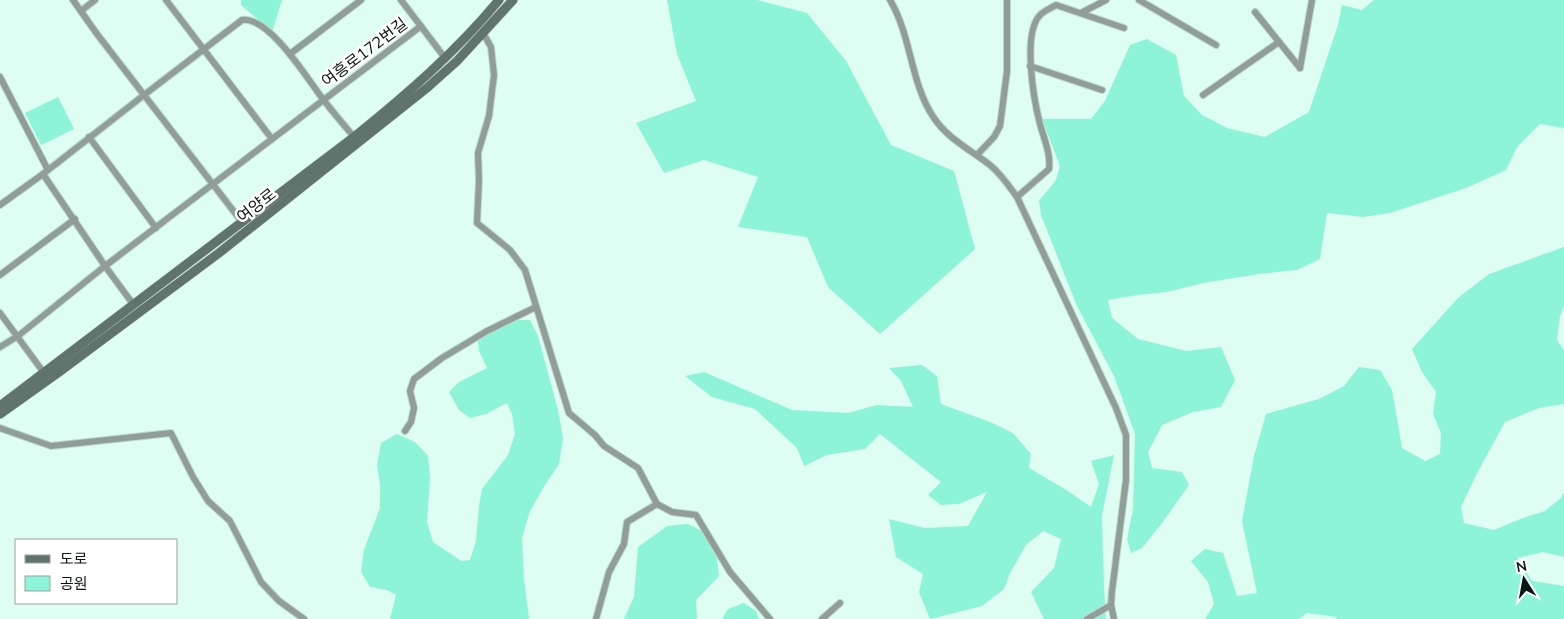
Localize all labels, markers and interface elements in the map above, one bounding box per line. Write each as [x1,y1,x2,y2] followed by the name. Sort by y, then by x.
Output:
[317,13,412,92] street label: 여흥로172번길
[232,183,281,228] street label: 여양로
[15,539,178,604] legend
[60,549,88,569] text: 도로
[1499,554,1549,604] north arrow
[1515,556,1529,577] text: N
[60,574,88,594] text: 공원

